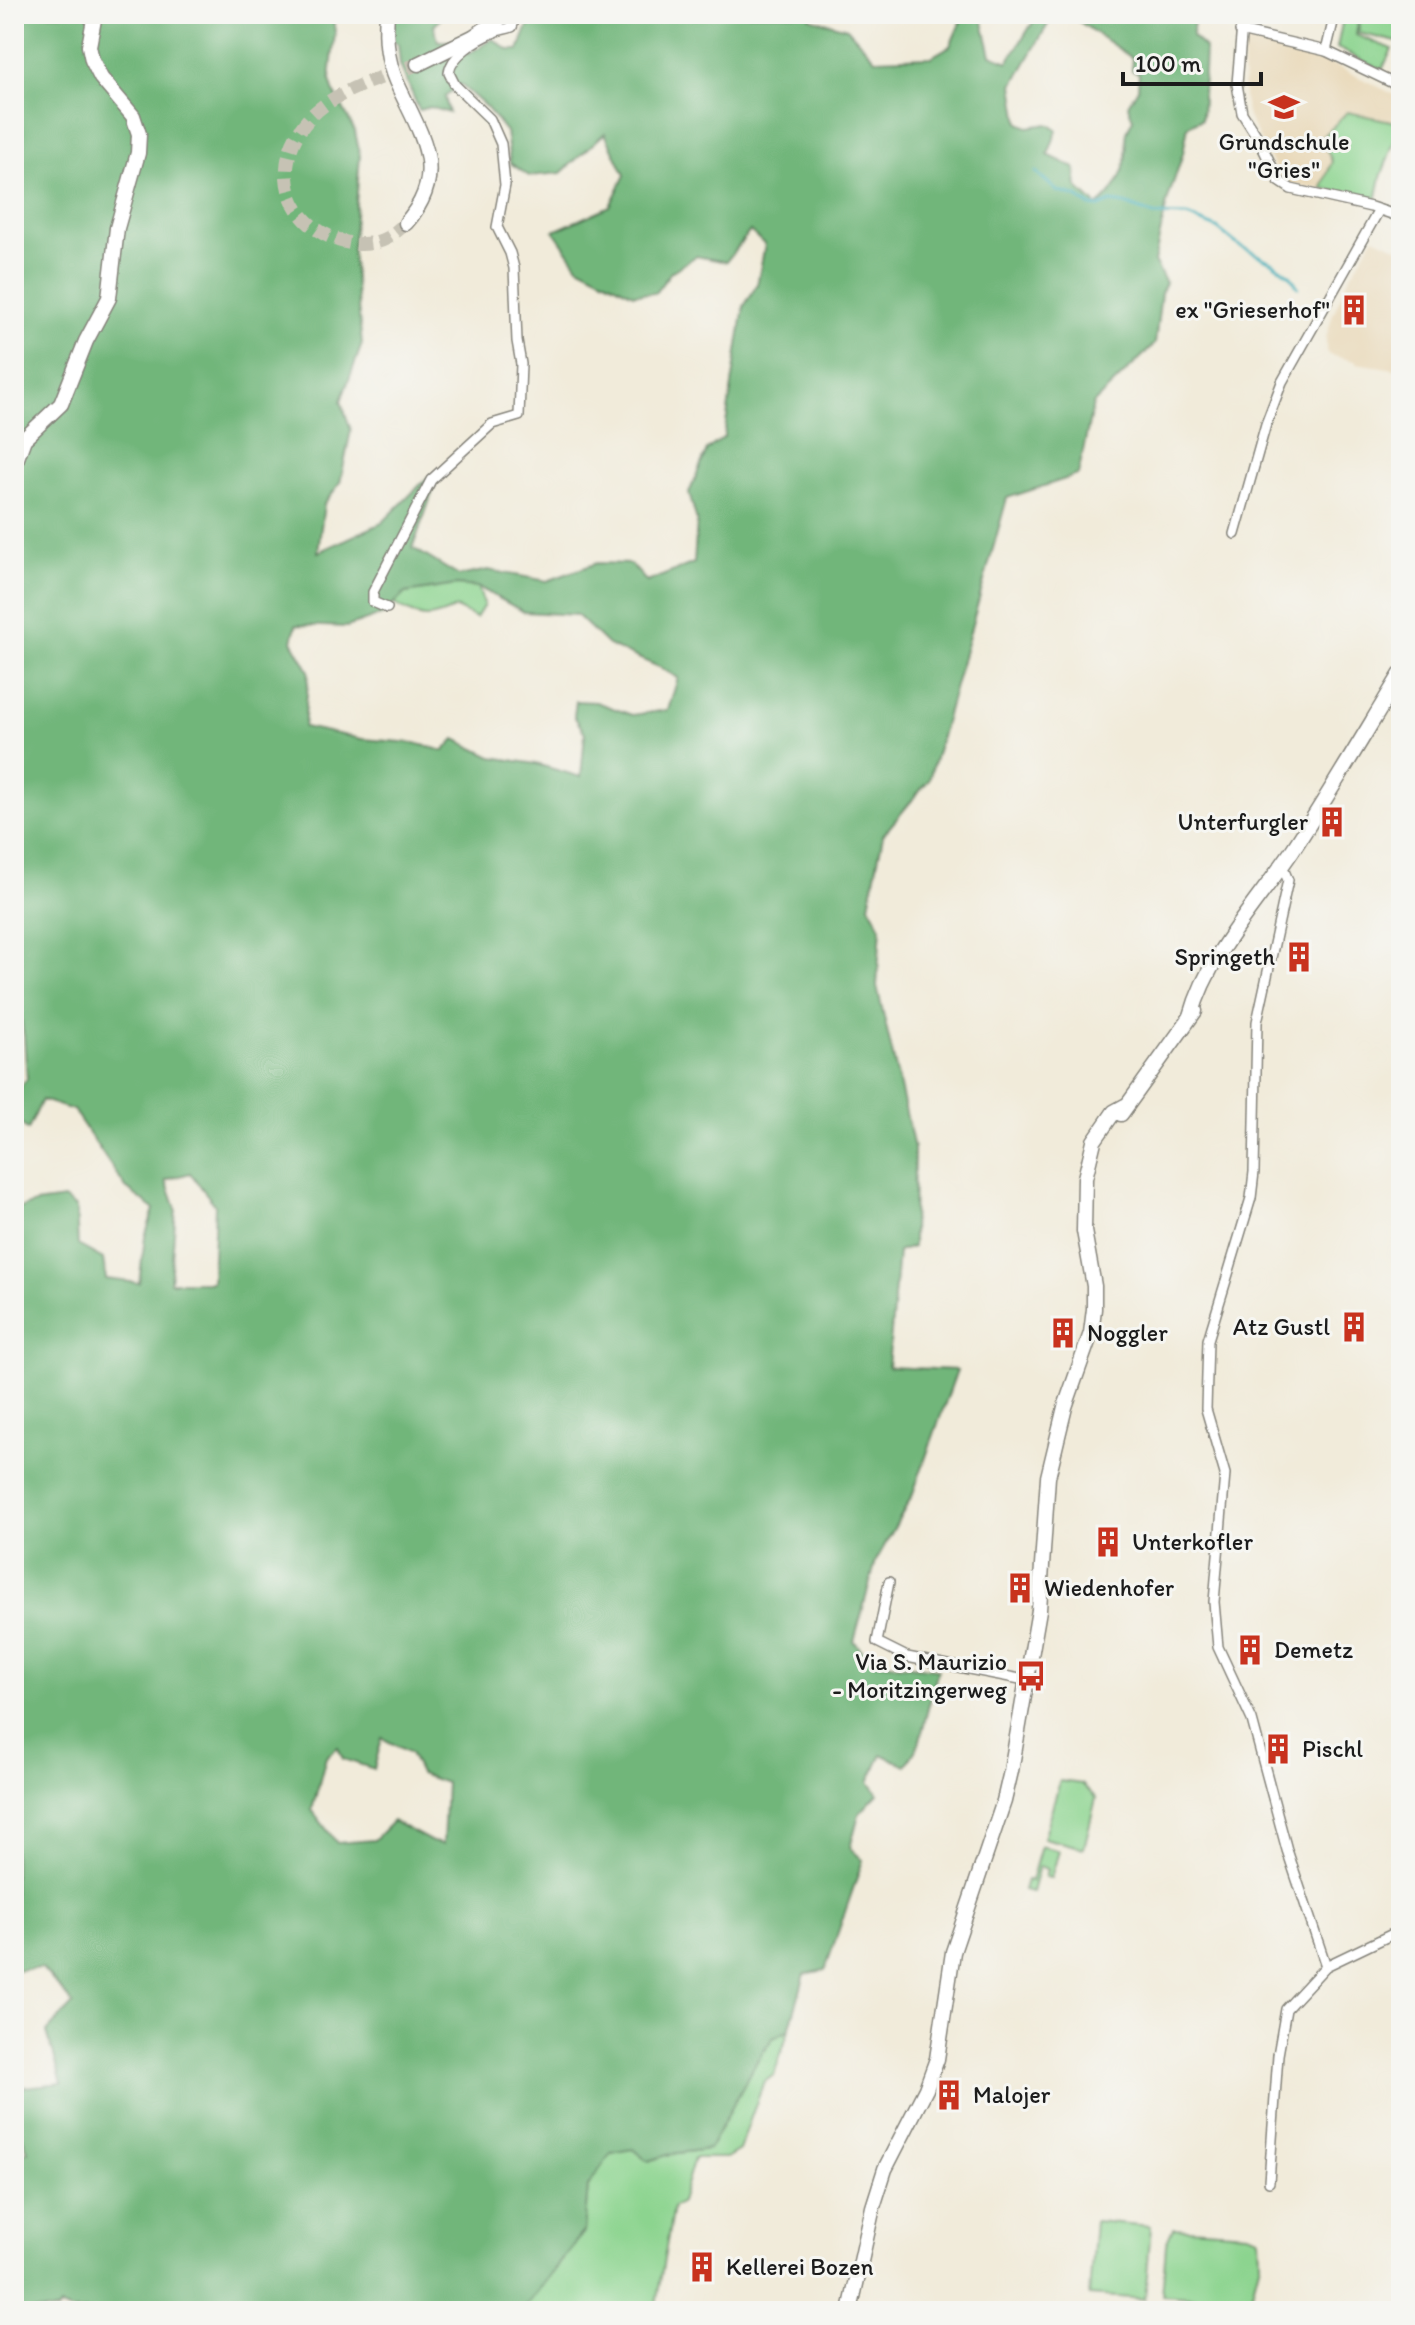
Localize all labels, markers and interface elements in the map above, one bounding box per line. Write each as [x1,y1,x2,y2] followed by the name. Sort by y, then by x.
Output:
[1123,36,1261,86] scale bar
[1135,49,1201,78] text: 100 m
[1267,90,1301,124] school or university icon: Grundschule "Gries"
[1218,127,1350,184] place label: Grundschule "Gries"
[1337,293,1371,327] building icon: ex "Grieserhof"
[1175,295,1330,324] place label: ex "Grieserhof"
[1315,805,1349,839] building icon: Unterfurgler
[1178,807,1308,836] place label: Unterfurgler
[1282,940,1316,974] building icon: Springeth
[1175,942,1275,971] place label: Springeth
[1337,1310,1371,1344] building icon: Atz Gustl
[1233,1312,1330,1341] place label: Atz Gustl
[1046,1316,1080,1350] building icon: Noggler
[1087,1318,1168,1347] place label: Noggler
[1091,1525,1125,1559] building icon: Unterkofler
[1132,1527,1253,1556] place label: Unterkofler
[1003,1571,1037,1605] building icon: Wiedenhofer
[1044,1573,1174,1602] place label: Wiedenhofer
[1233,1633,1267,1667] building icon: Demetz
[1274,1635,1353,1664] place label: Demetz
[832,1647,1008,1704] place label: Via S. Maurizio - Moritzingerweg
[1014,1659,1048,1693] bus stop icon: Via S. Maurizio - Moritzingerweg
[1261,1732,1295,1766] building icon: Pischl
[1302,1734,1363,1763] place label: Pischl
[932,2078,966,2112] building icon: Malojer
[973,2080,1051,2109] place label: Malojer
[685,2250,719,2284] building icon: Kellerei Bozen
[726,2252,874,2281] place label: Kellerei Bozen

